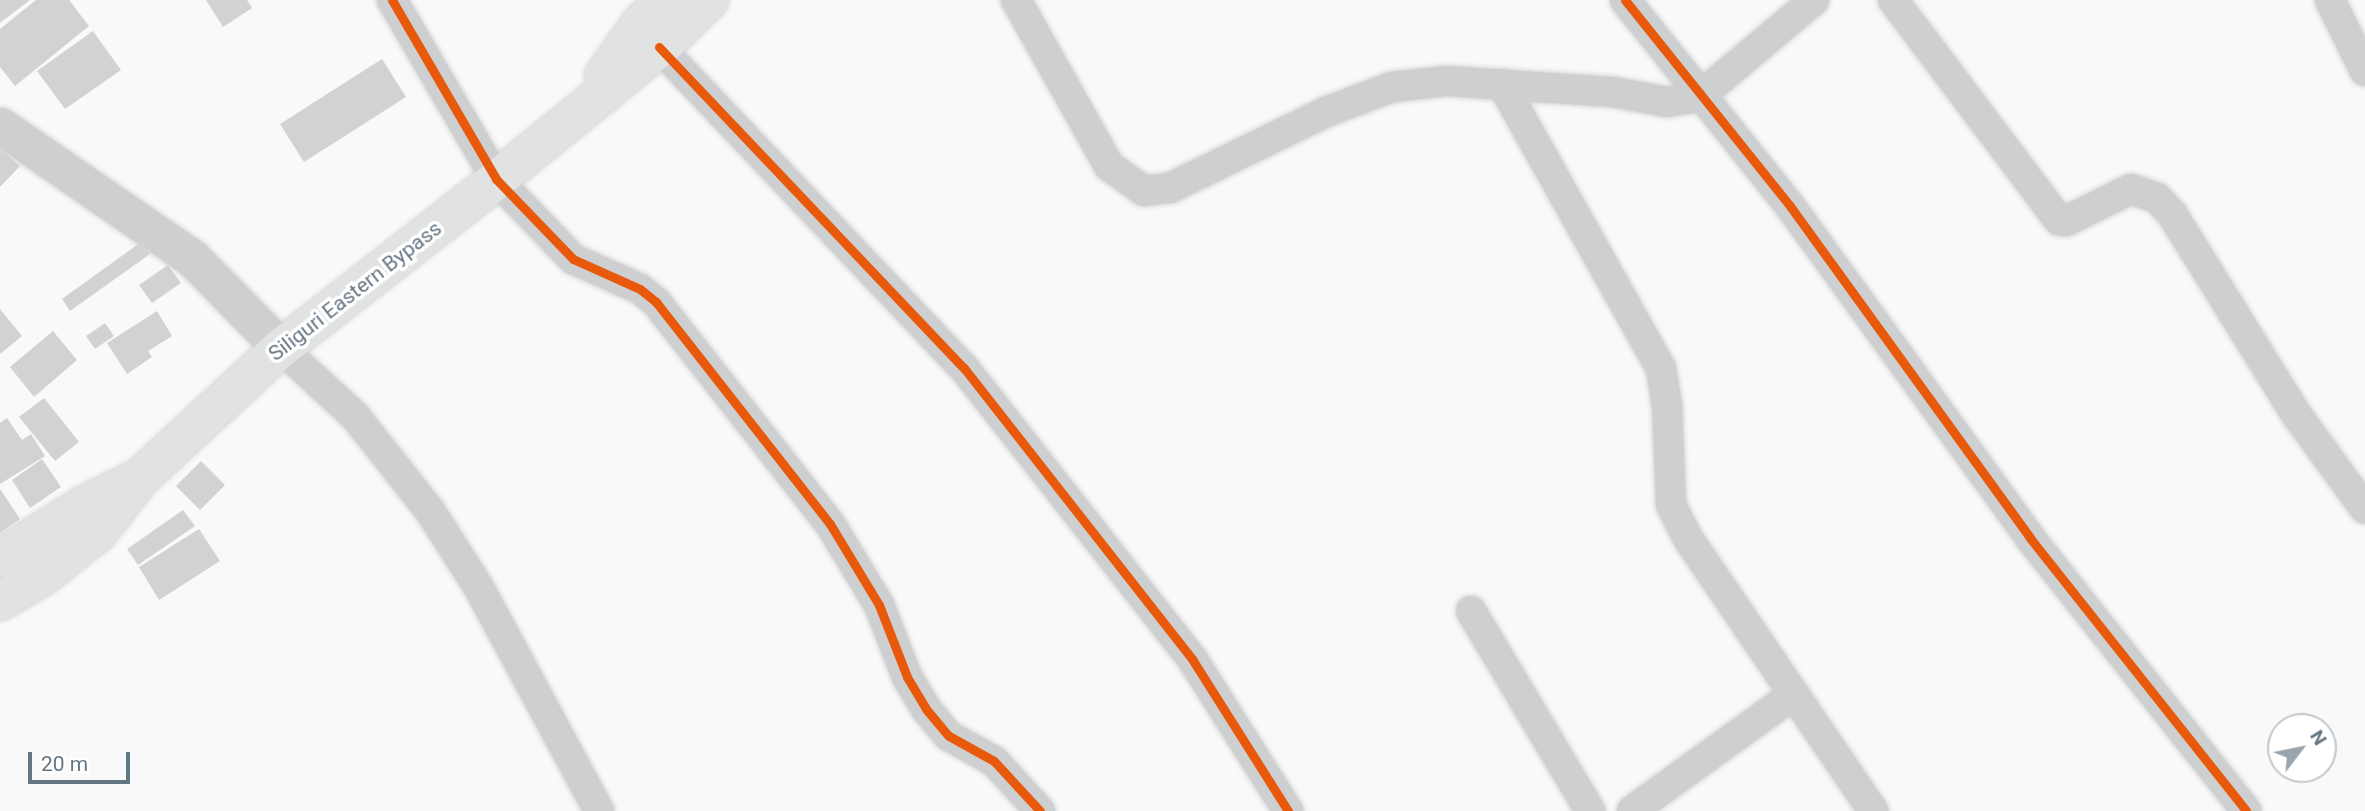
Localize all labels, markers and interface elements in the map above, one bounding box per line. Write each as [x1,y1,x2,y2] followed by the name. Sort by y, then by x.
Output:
[263,216,447,366] street label: Siliguri Eastern Bypass
[2267,713,2337,783] north arrow
[2305,726,2332,749] text: N
[32,738,133,782] scale bar
[41,752,88,776] text: 20 m

